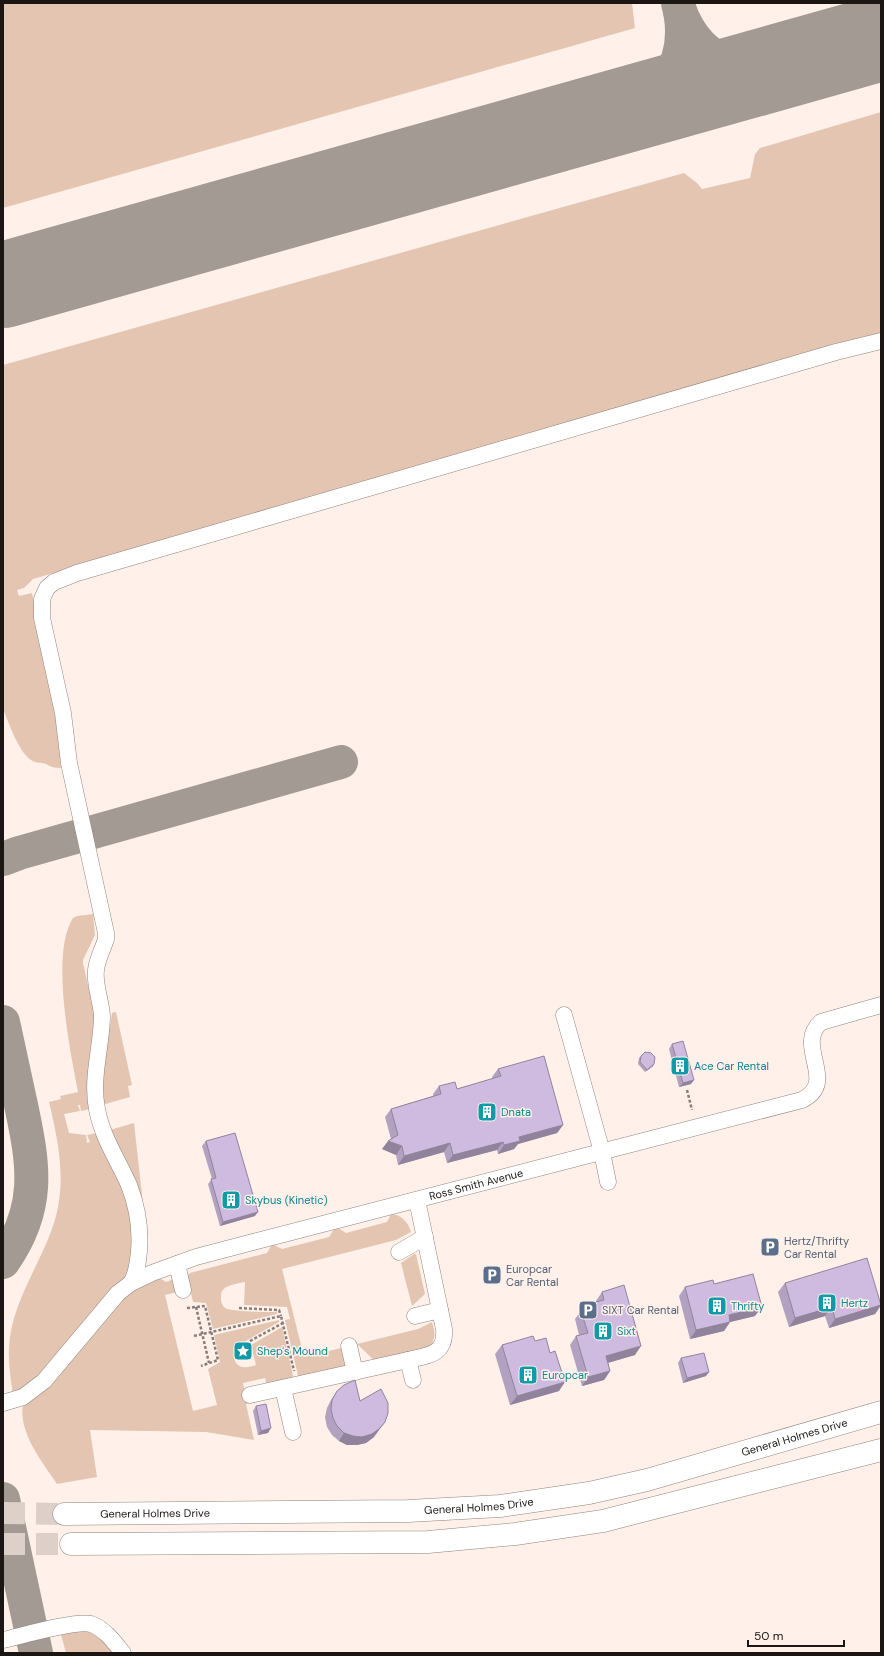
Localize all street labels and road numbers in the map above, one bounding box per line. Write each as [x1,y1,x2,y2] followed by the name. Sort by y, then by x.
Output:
[427,1165,524,1203] street label: Ross Smith Avenue
[740,1415,849,1459] street label: General Holmes Drive
[424,1494,534,1517] street label: General Holmes Drive
[100,1506,210,1521] street label: General Holmes Drive

